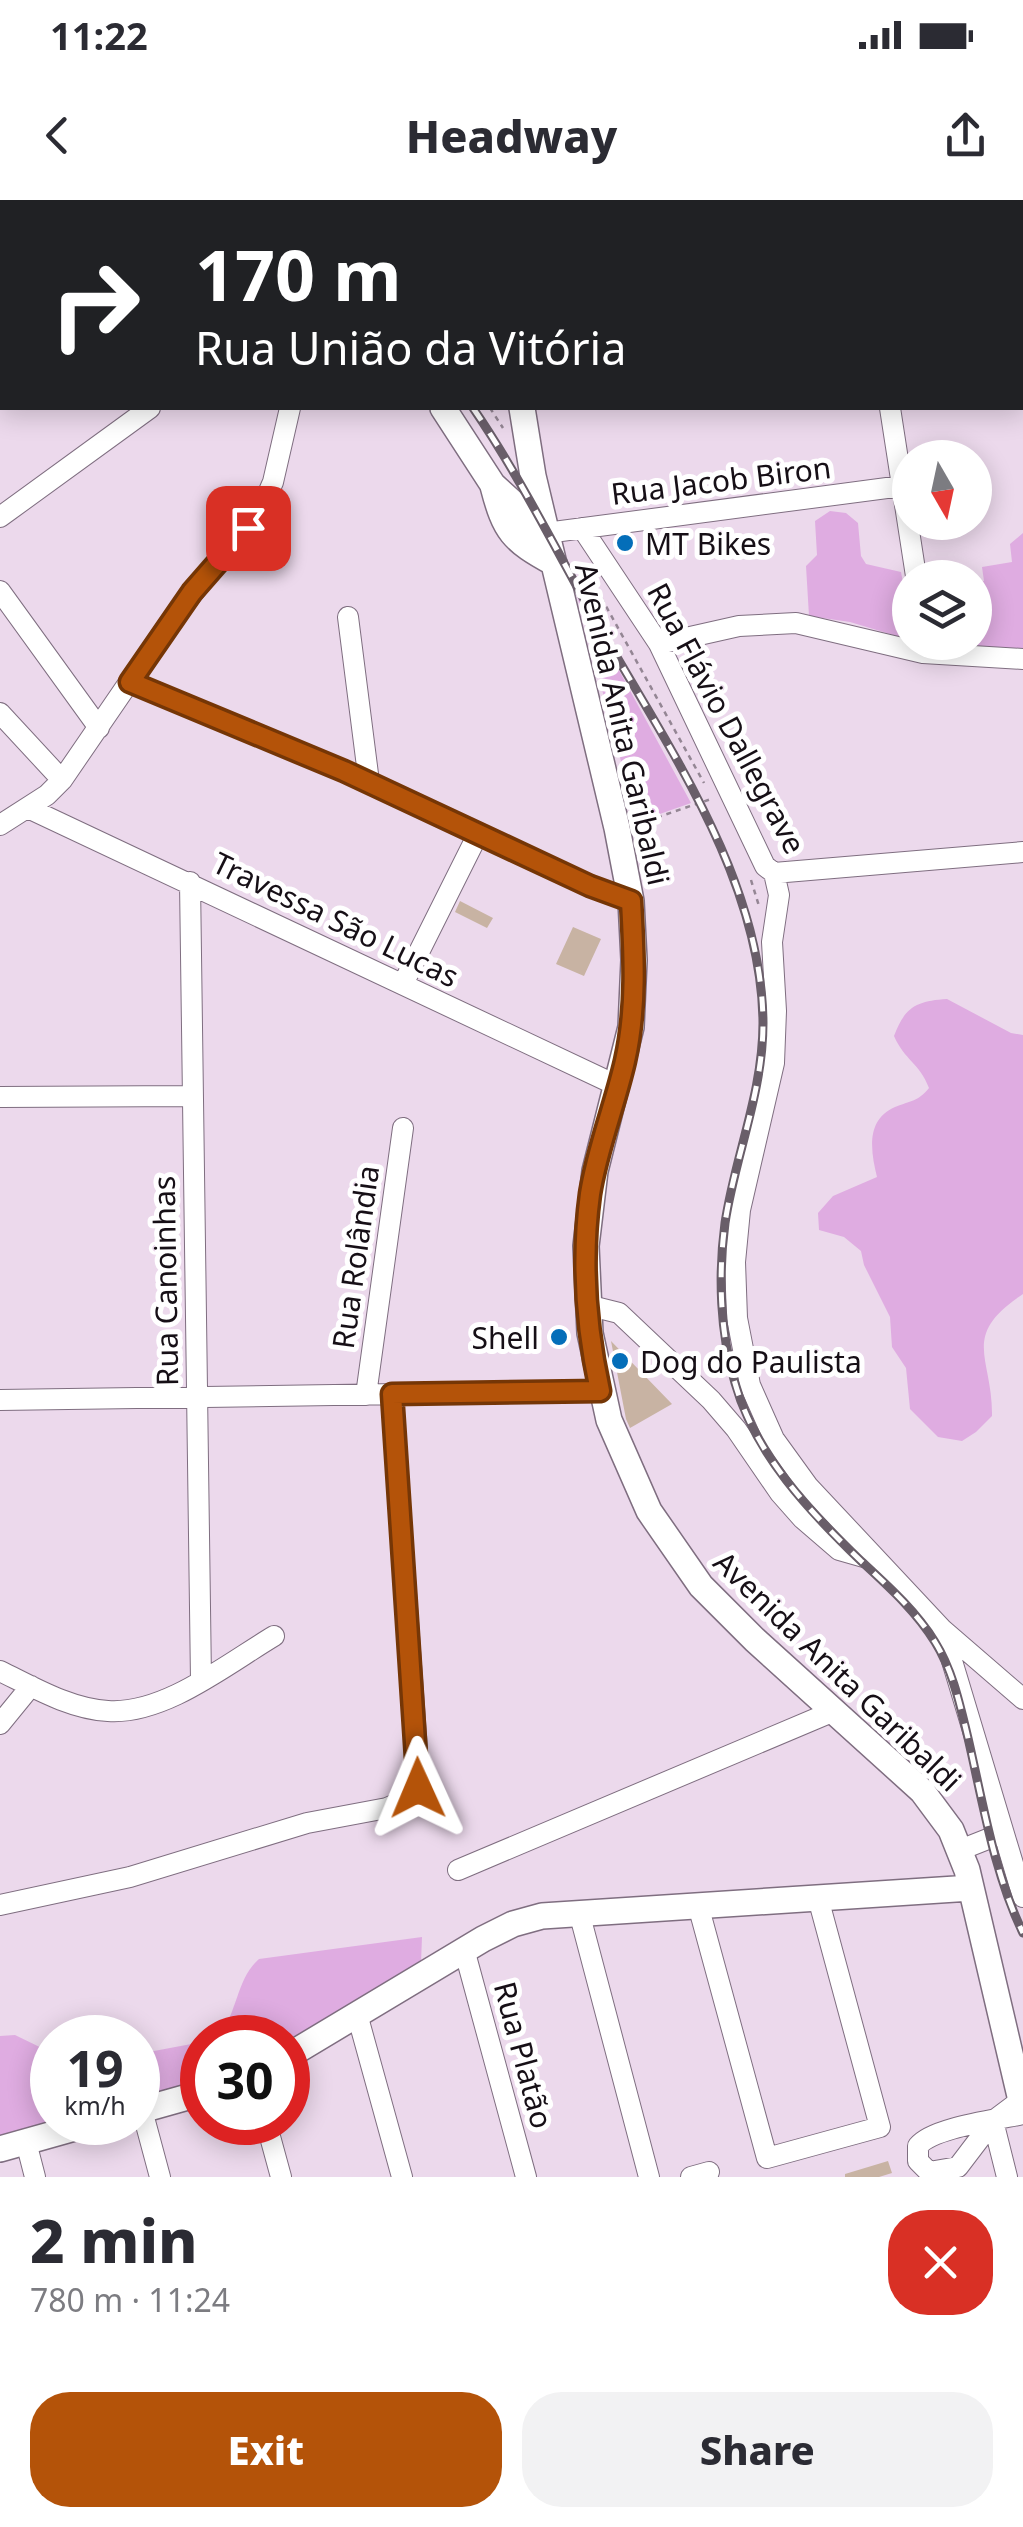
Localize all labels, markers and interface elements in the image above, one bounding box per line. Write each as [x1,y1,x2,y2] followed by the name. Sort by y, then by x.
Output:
[50,9,148,61] text: 11:22
[406,105,617,166] text: Headway
[30,108,85,163] icon: back
[938,108,993,163] icon: share
[195,226,402,322] text: 170 m
[30,240,160,370] icon: right
[195,317,626,378] text: Rua União da Vitória
[892,440,992,540] north arrow
[892,440,992,660] map controls
[609,446,833,514] street label: Rua Jacob Biron
[206,486,291,571] pin
[221,501,276,556] icon: arrive
[645,523,771,564] place label: MT Bikes
[614,532,636,554] marker: MT Bikes
[566,559,680,889] street label: Avenida Anita Garibaldi
[892,560,992,660] button: layers
[638,575,816,861] street label: Rua Flávio Dallegrave
[206,842,466,996] street label: Travessa São Lucas
[322,1163,388,1351] street label: Rua Rolândia
[143,1175,187,1387] street label: Rua Canoinhas
[472,1317,539,1358] place label: Shell
[548,1326,570,1348] marker: Shell
[640,1341,862,1382] place label: Dog do Paulista
[609,1350,631,1372] marker: Dog do Paulista
[705,1542,971,1800] street label: Avenida Anita Garibaldi
[366,1736,470,1840] position arrow
[485,1977,563,2133] street label: Rua Platão
[180,2015,310,2145] speed limit sign: 30
[66,2034,124,2102] text: 19
[64,2088,126,2122] text: km/h
[30,2199,198,2281] text: 2 min
[888,2210,993,2315] button: close
[30,2278,230,2321] text: 780 m · 11:24
[30,2392,502,2507] button: Exit
[522,2392,993,2507] button: Share

